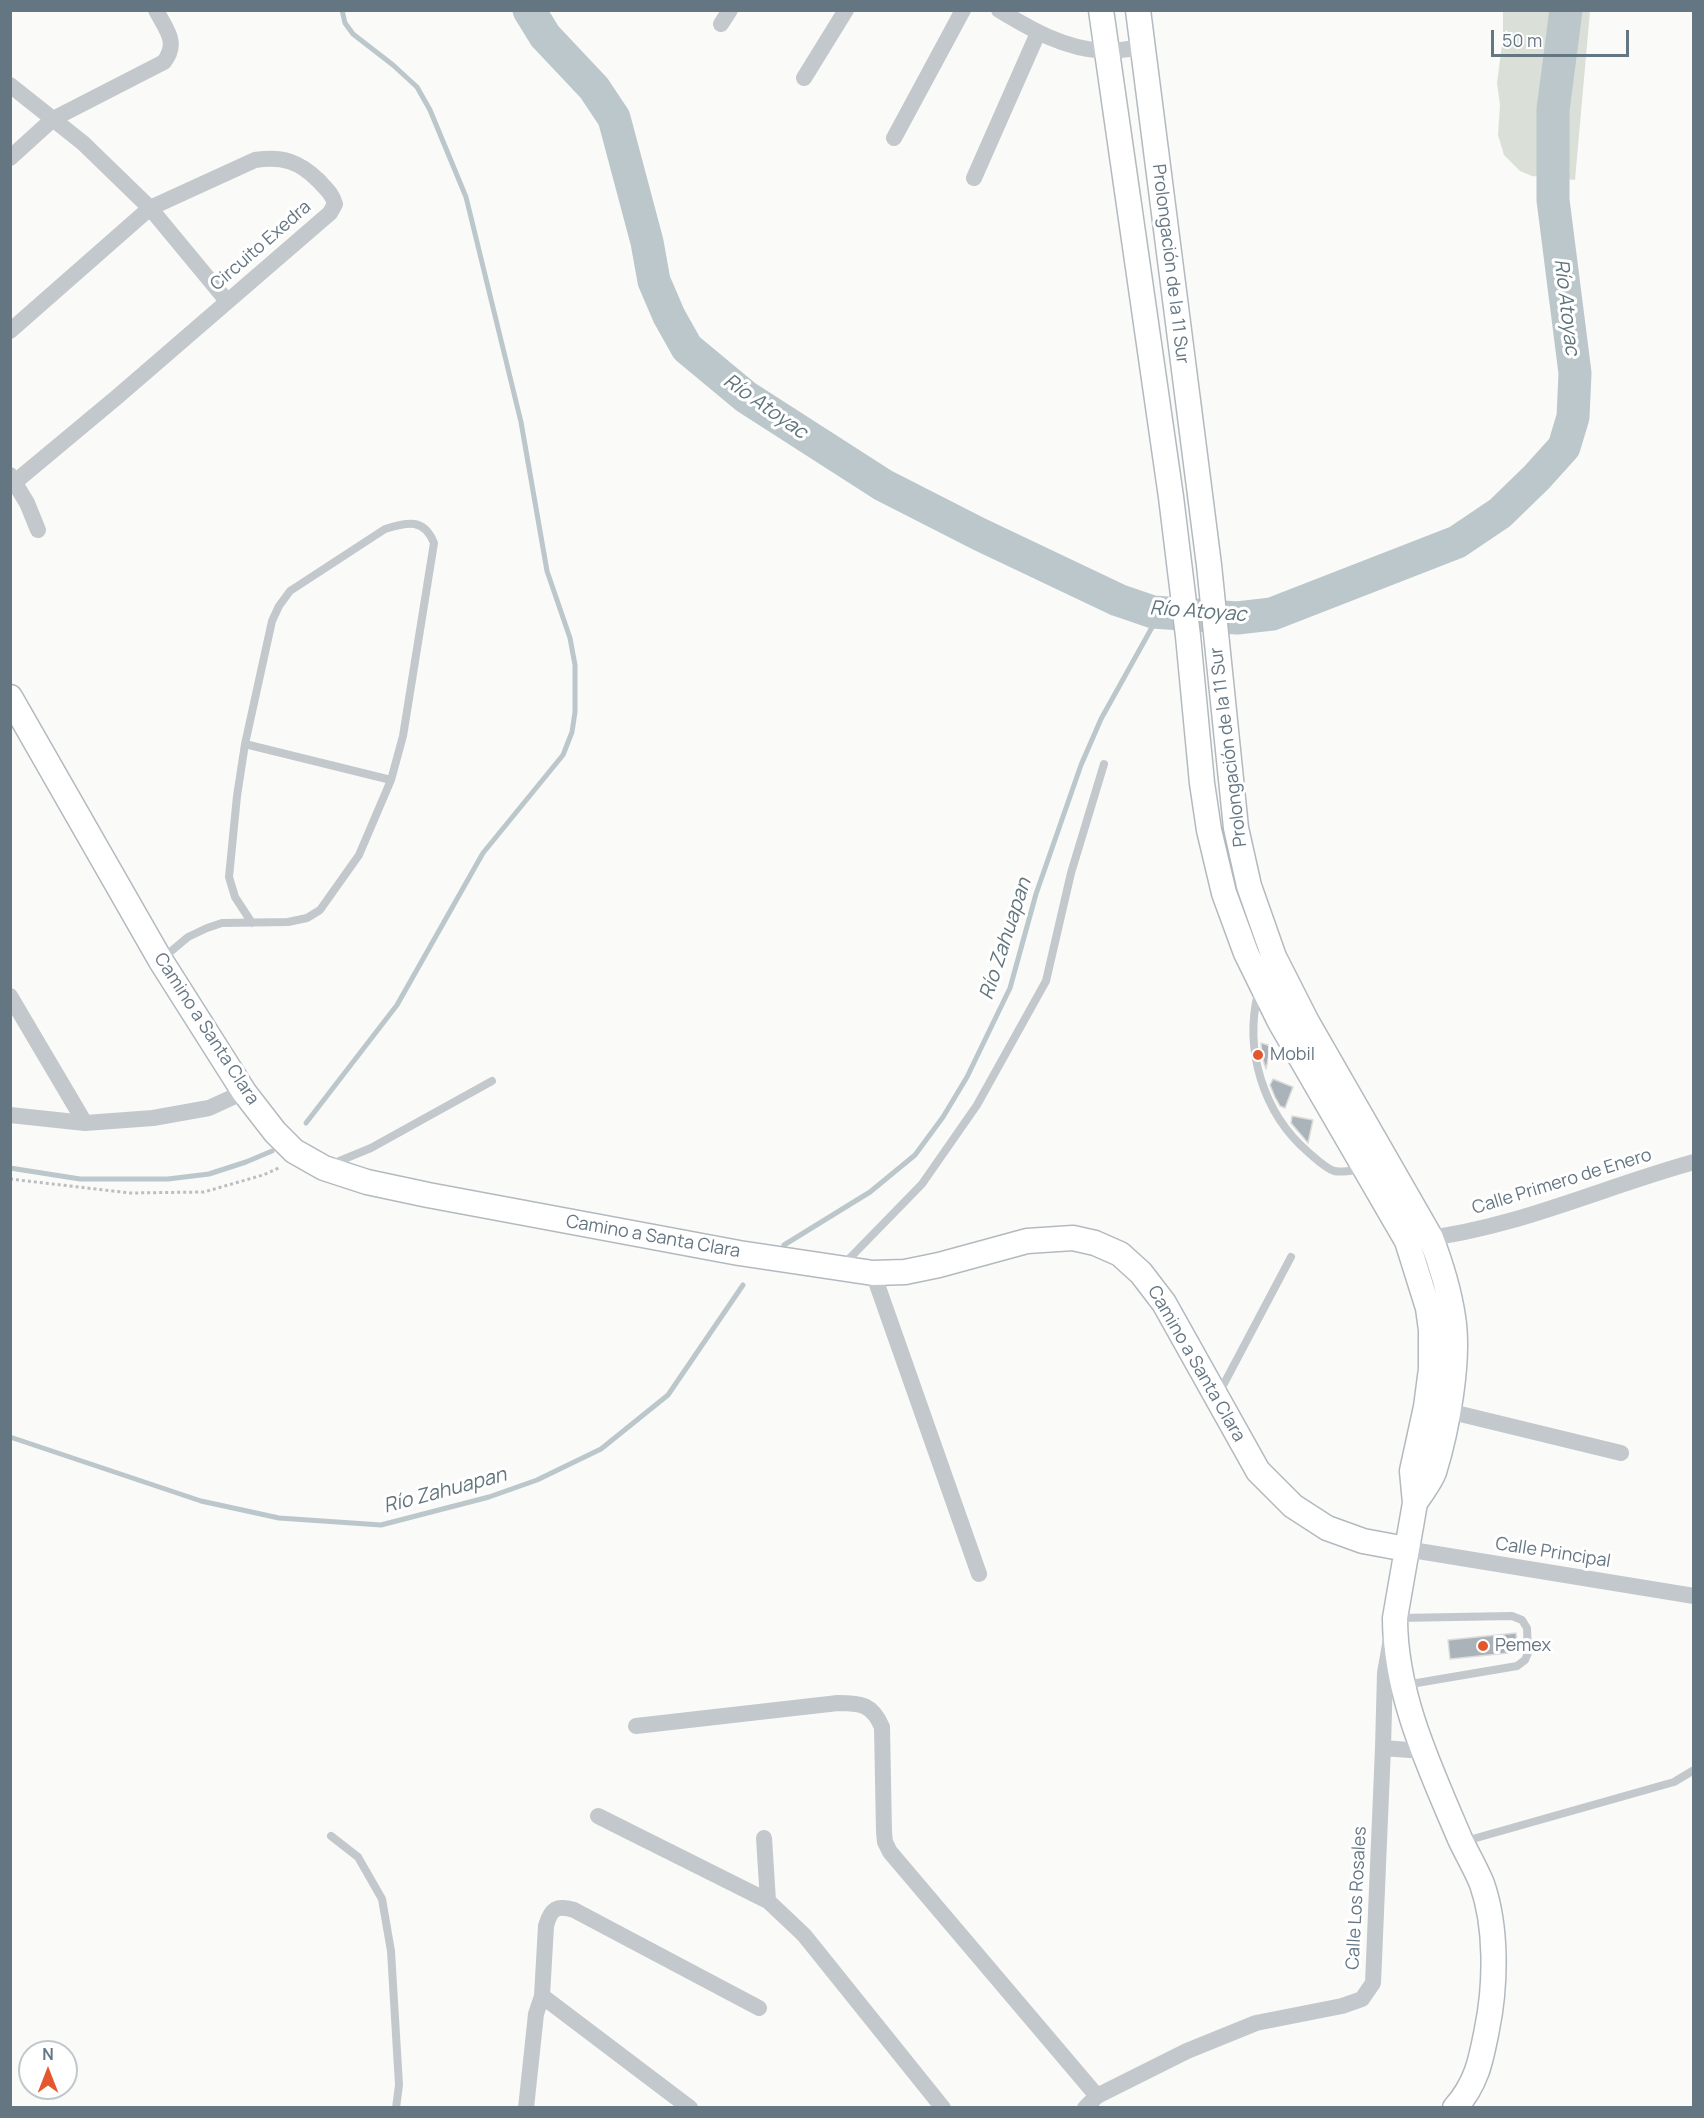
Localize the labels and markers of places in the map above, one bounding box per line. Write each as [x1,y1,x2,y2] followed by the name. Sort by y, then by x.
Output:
[1270,1044,1315,1066] place label: Mobil
[1251,1048,1265,1062] marker: Mobil
[1495,1635,1551,1657] place label: Pemex
[1476,1639,1490,1653] marker: Pemex

